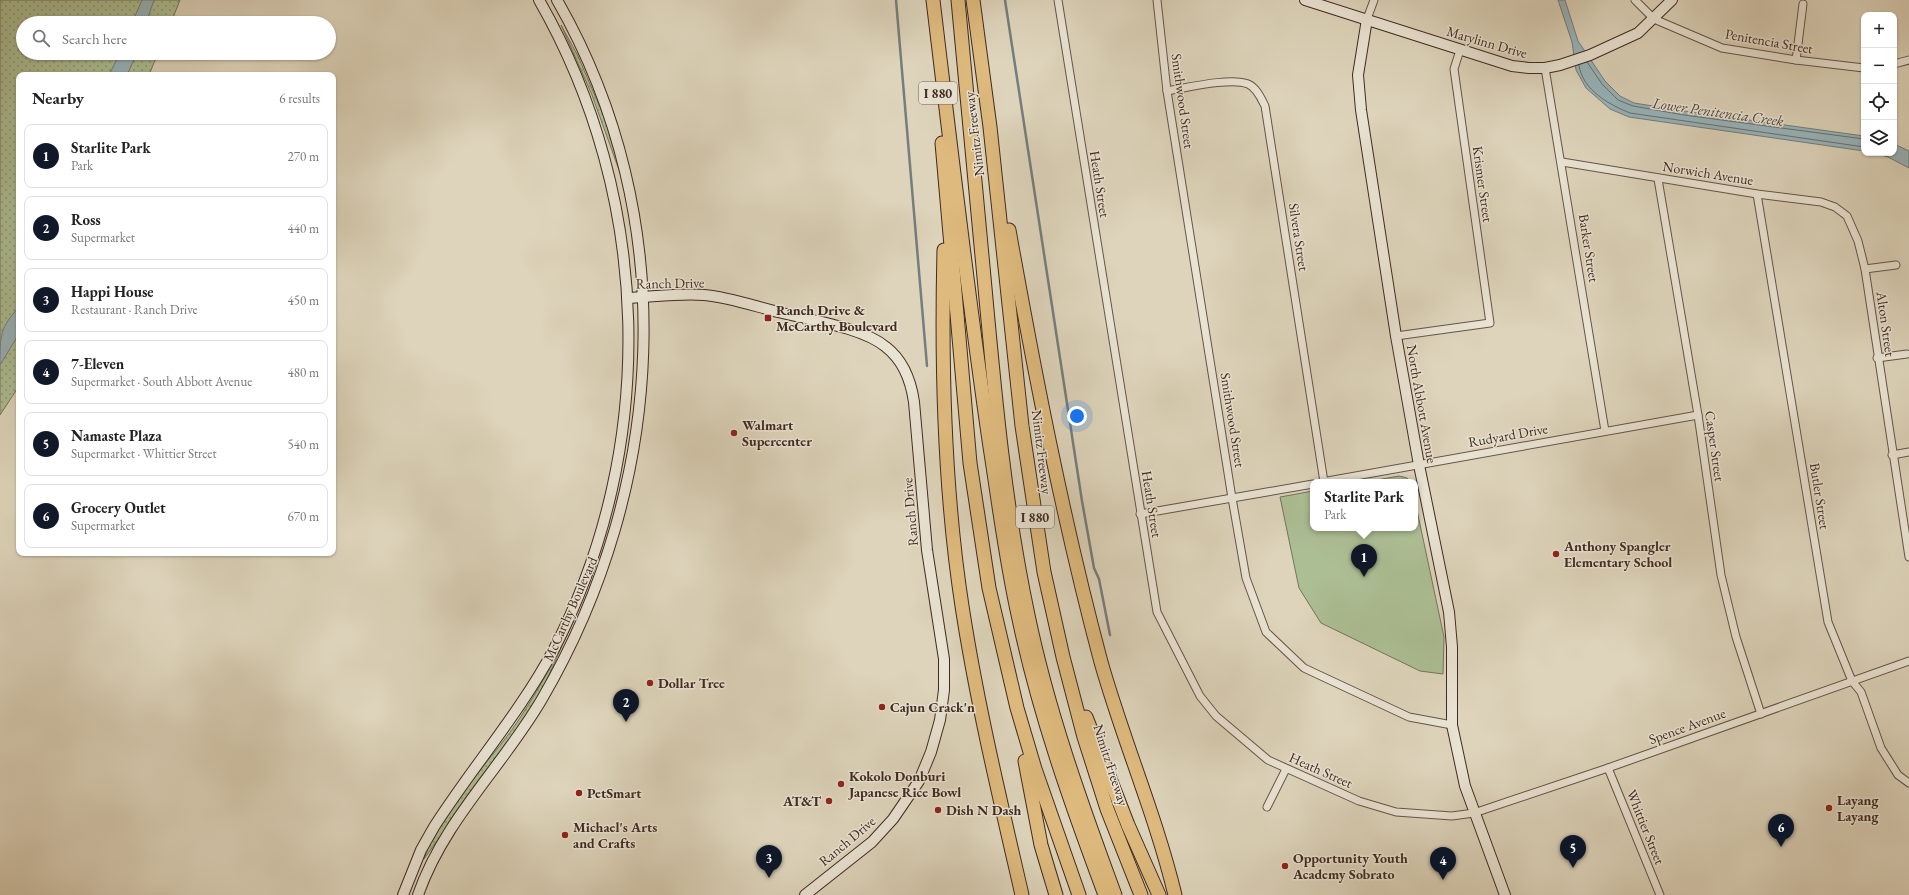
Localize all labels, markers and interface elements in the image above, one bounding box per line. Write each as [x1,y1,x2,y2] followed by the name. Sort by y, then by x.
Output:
[1861,12,1897,156] map controls
[1861,12,1897,48] button: +
[16,16,336,60] search box
[1445,22,1530,62] street label: Marylinn Drive
[1724,24,1815,58] street label: Penitencia Street
[30,27,52,49] icon: search
[62,29,127,48] text: Search here
[1861,48,1897,84] button: −
[1167,52,1199,150] street label: Smithwood Street
[919,82,957,104] road number: I 880
[1861,84,1897,120] button: locate
[32,87,84,109] text: Nearby
[279,90,320,107] text: 6 results
[960,90,988,177] street label: Nimitz Freeway
[1650,93,1785,130] water label: Lower Penitencia Creek
[1861,120,1897,156] button: layers
[71,138,151,157] text: Starlite Park
[1469,145,1497,224] street label: Krismer Street
[43,148,49,165] text: 1
[288,148,319,165] text: 270 m
[1086,149,1114,219] street label: Heath Street
[71,157,93,174] text: Park
[1661,157,1755,189] street label: Norwich Avenue
[1285,202,1313,273] street label: Silvera Street
[71,210,101,229] text: Ross
[1575,213,1603,284] street label: Barker Street
[43,220,49,237] text: 2
[288,220,319,237] text: 440 m
[71,229,135,246] text: Supermarket
[636,273,705,293] street label: Ranch Drive
[71,282,154,301] text: Happi House
[1872,289,1900,358] street label: Alton Street
[43,292,49,309] text: 3
[288,292,319,309] text: 450 m
[71,301,198,318] text: Restaurant · Ranch Drive
[776,301,898,335] place label: Ranch Drive & McCarthy Boulevard
[763,313,773,323] marker: Ranch Drive & McCarthy Boulevard
[1403,343,1441,465] street label: North Abbott Avenue
[71,354,124,373] text: 7-Eleven
[43,364,49,381] text: 4
[288,364,319,381] text: 480 m
[1217,371,1249,469] street label: Smithwood Street
[71,373,252,390] text: Supermarket · South Abbott Avenue
[1067,406,1087,426] your location
[1028,409,1056,496] street label: Nimitz Freeway
[1701,410,1729,483] street label: Casper Street
[742,416,812,450] place label: Walmart Supercenter
[1467,419,1550,451] street label: Rudyard Drive
[71,426,162,445] text: Namaste Plaza
[729,428,739,438] marker: Walmart Supercenter
[43,436,49,453] text: 5
[288,436,319,453] text: 540 m
[71,445,216,462] text: Supermarket · Whittier Street
[1806,461,1834,531] street label: Butler Street
[1138,469,1166,539] street label: Heath Street
[898,477,922,547] street label: Ranch Drive
[1310,479,1418,531] popup
[1324,487,1404,506] text: Starlite Park
[71,498,166,517] text: Grocery Outlet
[1016,506,1054,528] road number: I 880
[1324,506,1346,523] text: Park
[43,508,49,525] text: 6
[288,508,319,525] text: 670 m
[71,517,135,534] text: Supermarket
[1563,537,1672,571] place label: Anthony Spangler Elementary School
[1351,544,1377,577] pin: 1
[1551,549,1561,559] marker: Anthony Spangler Elementary School
[539,553,602,664] street label: McCarthy Boulevard
[658,674,725,692] place label: Dollar Tree
[645,678,655,688] marker: Dollar Tree
[613,689,639,722] pin: 2
[890,698,975,716] place label: Cajun Crack'n
[877,702,887,712] marker: Cajun Crack'n
[1646,704,1728,748] street label: Spence Avenue
[1089,722,1133,809] street label: Nimitz Freeway
[1286,748,1356,792] street label: Heath Street
[847,767,961,801] place label: Kokolo Donburi Japanese Rice Bowl
[836,779,846,789] marker: Kokolo Donburi Japanese Rice Bowl
[587,784,642,802] place label: PetSmart
[1623,787,1669,868] street label: Whittier Street
[574,788,584,798] marker: PetSmart
[1837,791,1879,825] place label: Layang Layang
[782,792,821,810] place label: AT&T
[824,796,834,806] marker: AT&T
[946,801,1022,819] place label: Dish N Dash
[1824,803,1834,813] marker: Layang Layang
[933,805,943,815] marker: Dish N Dash
[815,812,879,870] street label: Ranch Drive
[1768,814,1794,847] pin: 6
[573,818,657,852] place label: Michael's Arts and Crafts
[560,830,570,840] marker: Michael's Arts and Crafts
[1560,835,1586,868] pin: 5
[756,845,782,878] pin: 3
[1430,847,1456,880] pin: 4
[1292,849,1408,883] place label: Opportunity Youth Academy Sobrato
[1280,861,1290,871] marker: Opportunity Youth Academy Sobrato

